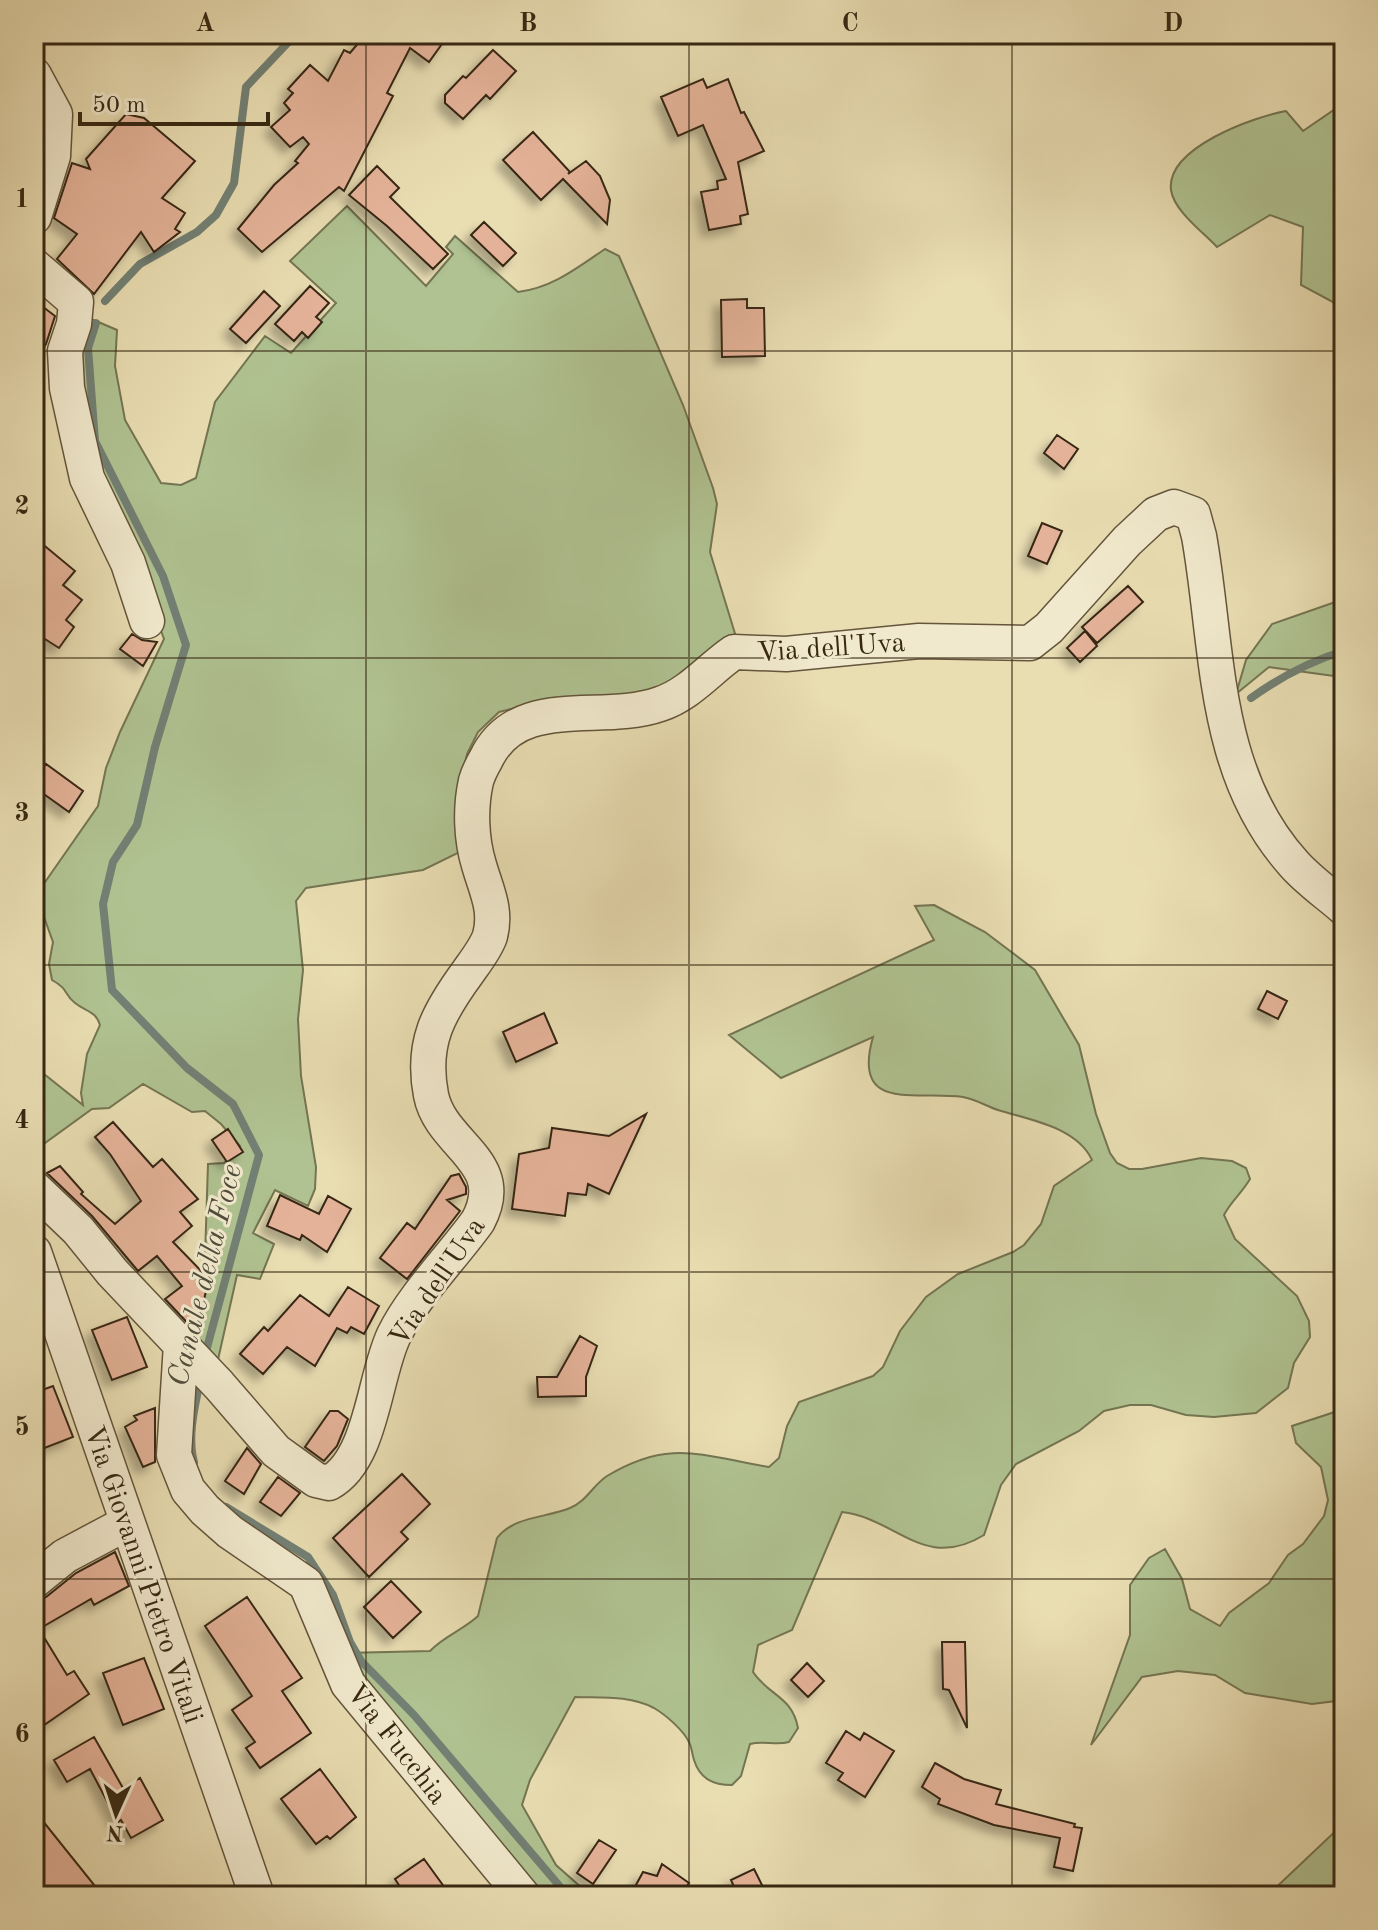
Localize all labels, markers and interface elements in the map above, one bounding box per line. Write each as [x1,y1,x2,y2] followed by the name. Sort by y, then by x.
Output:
[195,11,215,37] text: A
[519,11,537,37] text: B
[841,11,859,37] text: C
[1163,11,1183,37] text: D
[80,76,268,126] scale bar
[92,94,146,118] text: 50 m
[14,187,30,213] text: 1
[14,494,30,520] text: 2
[756,630,906,668] street label: Via dell'Uva
[14,801,30,827] text: 3
[14,1108,30,1134] text: 4
[164,1161,248,1390] water label: Canale della Foce
[385,1213,492,1352] street label: Via dell'Uva
[14,1415,30,1441] text: 5
[78,1423,206,1727] street label: Via Giovanni Pietro Vitali
[340,1679,451,1811] street label: Via Fucchia
[14,1722,30,1748] text: 6
[76,1774,156,1854] north arrow
[106,1821,124,1843] text: N

